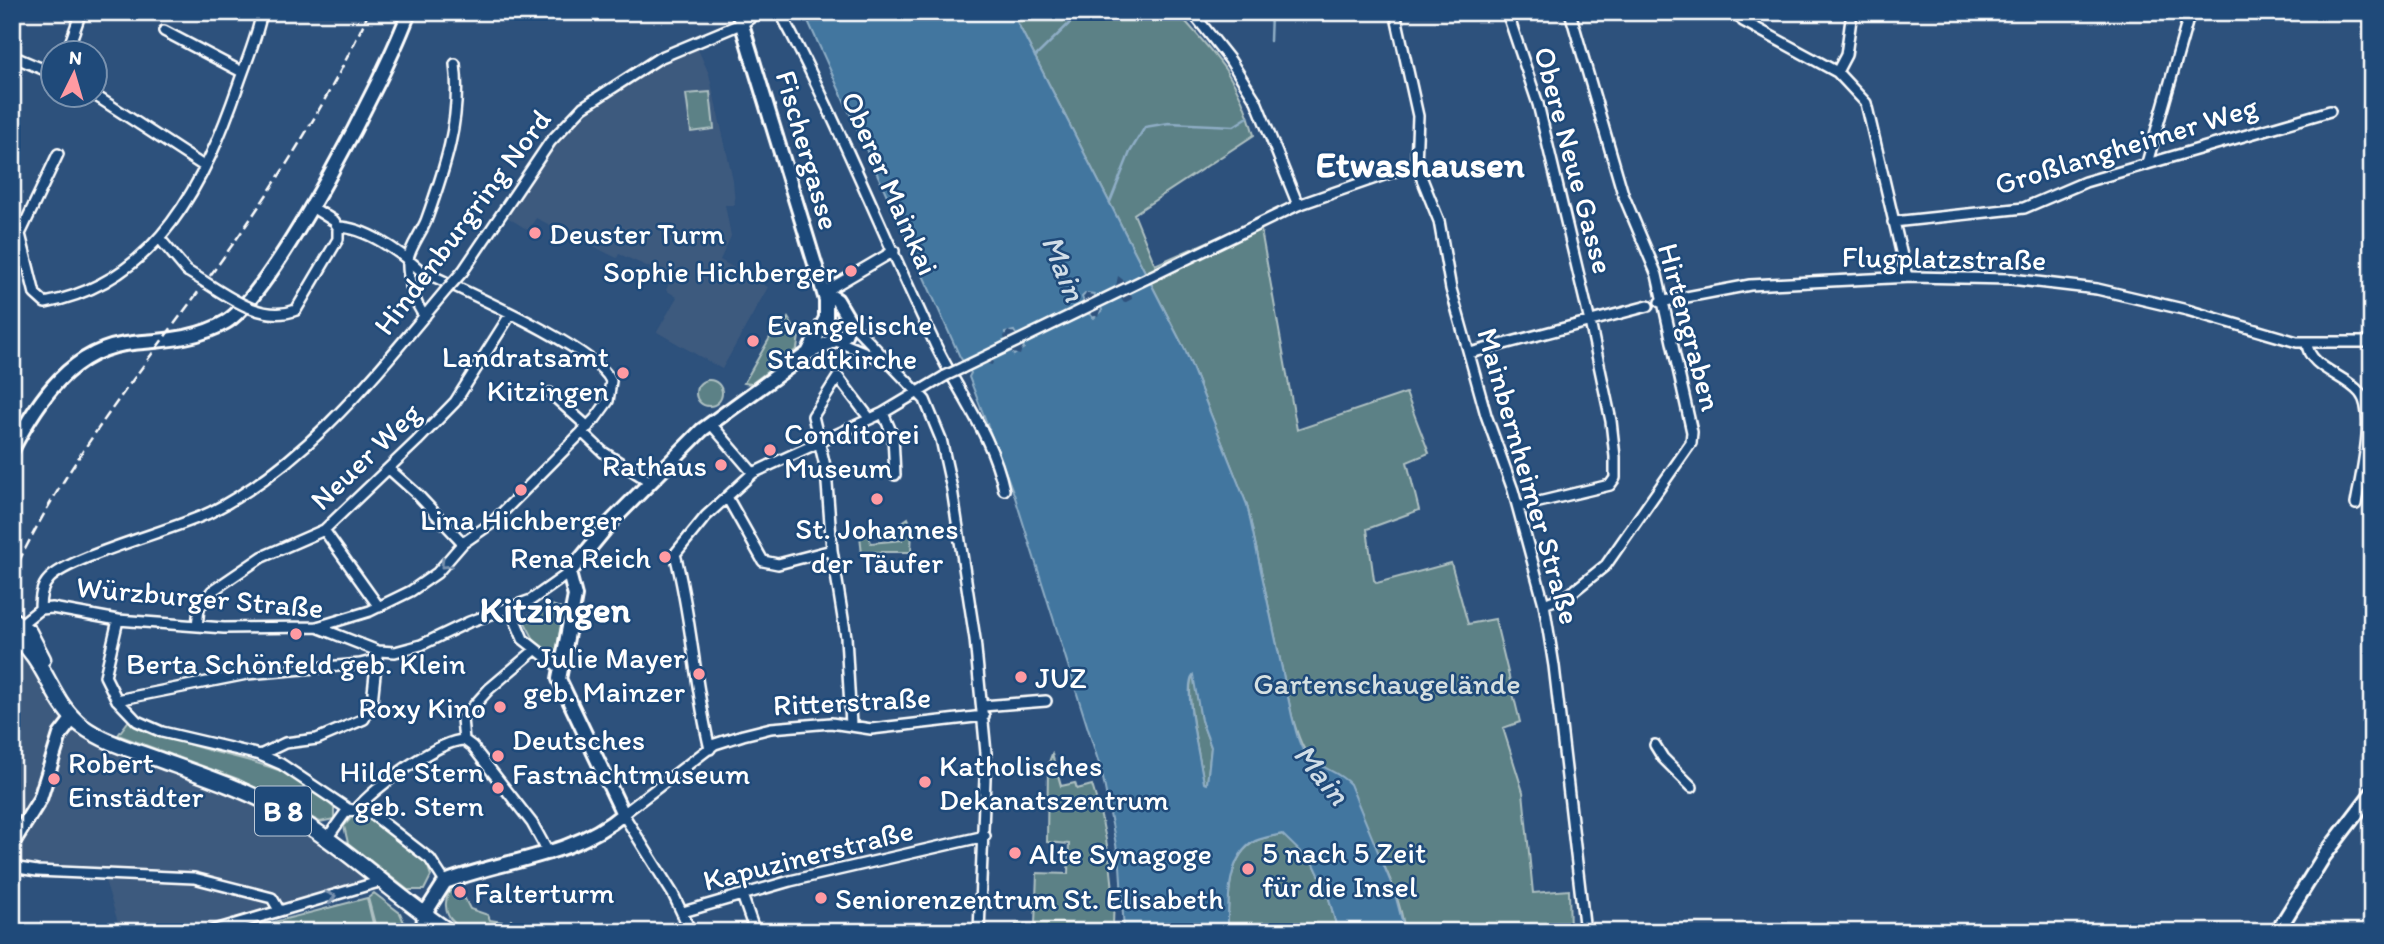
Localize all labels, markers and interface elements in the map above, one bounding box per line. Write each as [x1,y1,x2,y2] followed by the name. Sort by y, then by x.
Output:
[38,38,108,108] north arrow
[1526,42,1622,278] street label: Obere Neue Gasse
[68,46,83,70] text: N
[768,66,848,234] street label: Fischergasse
[833,85,947,281] street label: Oberer Mainkai
[1990,87,2263,203] street label: Großlangheimer Weg
[365,102,559,342] street label: Hindenburgring Nord
[1315,142,1525,186] district label: Etwashausen
[549,215,725,252] place label: Deuster Turm
[527,225,543,241] marker: Deuster Turm
[1034,229,1094,307] water label: Main
[1841,238,2047,278] street label: Flugplatzstraße
[1650,239,1730,415] street label: Hirtengraben
[603,253,838,290] place label: Sophie Hichberger
[843,263,859,279] marker: Sophie Hichberger
[767,306,932,377] place label: Evangelische Stadtkirche
[1469,323,1589,629] street label: Mainbernheimer Straße
[745,333,761,349] marker: Evangelische Stadtkirche
[442,338,609,409] place label: Landratsamt Kitzingen
[615,365,631,381] marker: Landratsamt Kitzingen
[302,394,428,518] street label: Neuer Weg
[784,415,920,486] place label: Conditorei Museum
[762,442,778,458] marker: Conditorei Museum
[602,447,707,484] place label: Rathaus
[713,457,729,473] marker: Rathaus
[513,482,529,498] marker: Lina Hichberger
[869,491,885,507] marker: St. Johannes der Täufer
[420,501,622,538] place label: Lina Hichberger
[795,510,959,581] place label: St. Johannes der Täufer
[510,539,651,576] place label: Rena Reich
[657,549,673,565] marker: Rena Reich
[441,556,454,569] one-way arrow
[75,568,325,626] street label: Würzburger Straße
[480,587,631,631] district label: Kitzingen
[288,626,304,642] marker: Berta Schönfeld geb. Klein
[523,639,686,710] place label: Julie Mayer geb. Mainzer
[126,645,466,682] place label: Berta Schönfeld geb. Klein
[1035,659,1087,696] place label: JUZ
[1253,665,1521,702] park label: Gartenschaugelände
[691,666,707,682] marker: Julie Mayer geb. Mainzer
[1013,669,1029,685] marker: JUZ
[772,678,932,724] street label: Ritterstraße
[358,689,486,726] place label: Roxy Kino
[492,699,508,715] marker: Roxy Kino
[512,721,750,792] place label: Deutsches Fastnachtmuseum
[1286,736,1358,812] water label: Main
[68,744,204,815] place label: Robert Einstädter
[939,747,1169,818] place label: Katholisches Dekanatszentrum
[490,748,506,764] marker: Deutsches Fastnachtmuseum
[340,753,484,824] place label: Hilde Stern geb. Stern
[46,771,62,787] marker: Robert Einstädter
[917,774,933,790] marker: Katholisches Dekanatszentrum
[490,780,506,796] marker: Hilde Stern geb. Stern
[255,786,311,836] road number: B 8
[699,811,917,899] street label: Kapuzinerstraße
[1262,834,1426,905] place label: 5 nach 5 Zeit für die Insel
[1029,835,1212,872] place label: Alte Synagoge
[1007,845,1023,861] marker: Alte Synagoge
[1240,861,1256,877] marker: 5 nach 5 Zeit für die Insel
[474,874,614,911] place label: Falterturm
[835,880,1223,917] place label: Seniorenzentrum St. Elisabeth
[452,884,468,900] marker: Falterturm
[813,890,829,906] marker: Seniorenzentrum St. Elisabeth
[325,891,337,905] one-way arrow

